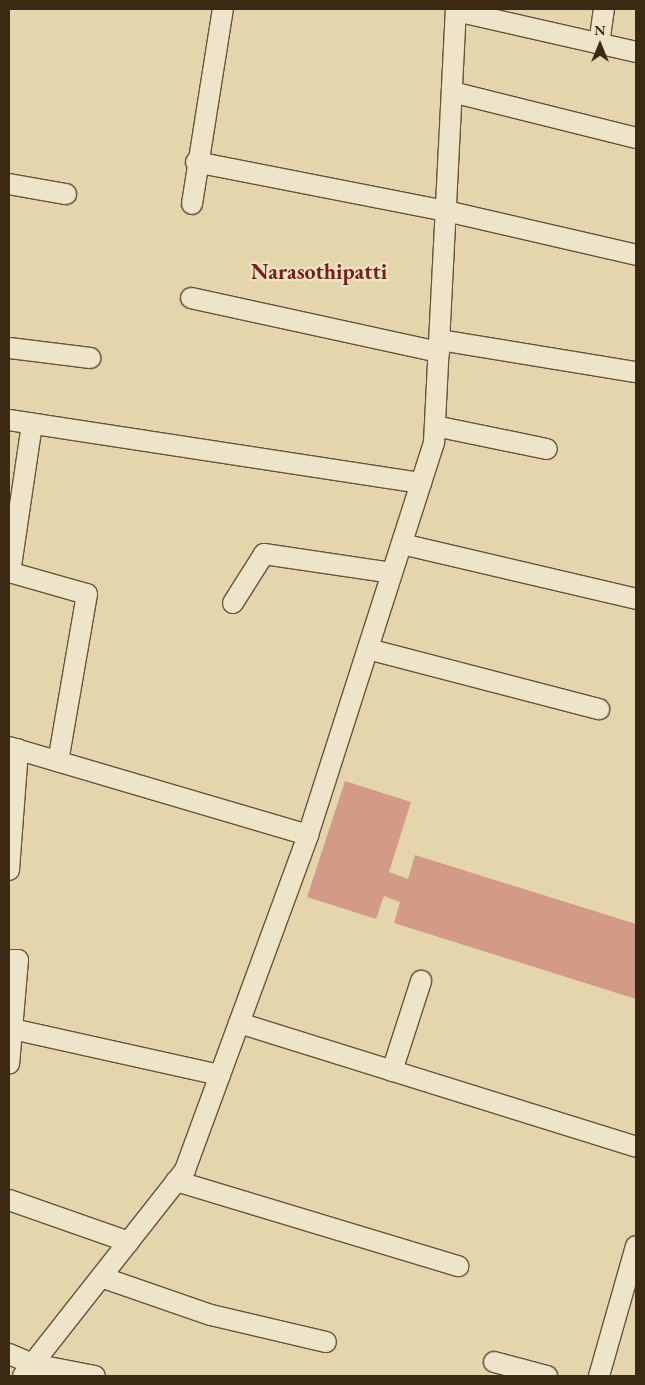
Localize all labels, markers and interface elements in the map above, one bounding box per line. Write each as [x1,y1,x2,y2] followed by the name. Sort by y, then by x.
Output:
[575,20,625,70] north arrow
[594,21,606,39] text: N
[251,259,387,285] district label: Narasothipatti

